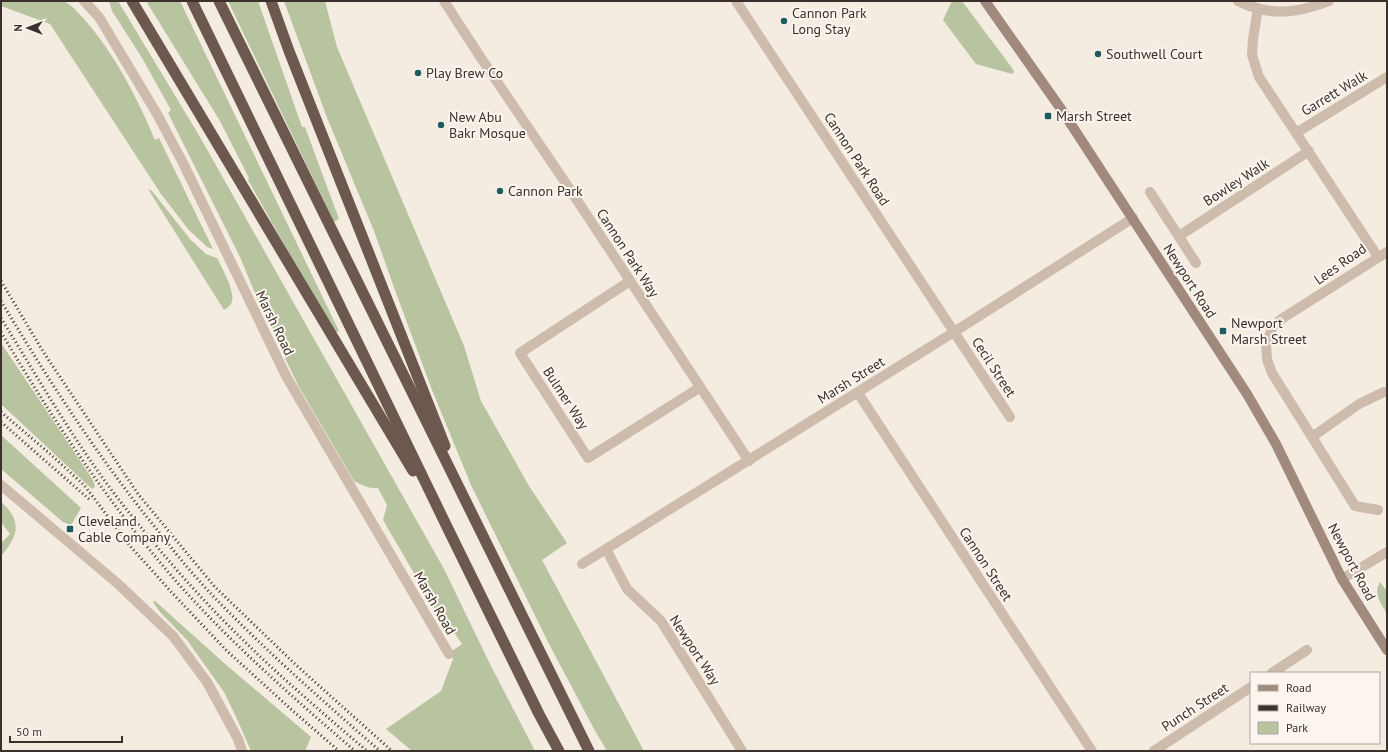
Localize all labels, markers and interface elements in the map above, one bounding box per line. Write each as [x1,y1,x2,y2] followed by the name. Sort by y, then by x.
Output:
[792,4,867,38] place label: Cannon Park Long Stay
[8,8,48,48] north arrow
[779,16,789,26] marker: Cannon Park Long Stay
[11,24,25,32] text: N
[1106,45,1203,63] place label: Southwell Court
[1093,49,1103,59] marker: Southwell Court
[426,64,503,82] place label: Play Brew Co
[1298,66,1371,120] street label: Garrett Walk
[413,68,423,78] marker: Play Brew Co
[1056,107,1132,125] place label: Marsh Street
[449,108,526,142] place label: New Abu Bakr Mosque
[820,109,894,209] street label: Cannon Park Road
[1043,111,1053,121] marker: Marsh Street
[436,120,446,130] marker: New Abu Bakr Mosque
[1200,154,1273,210] street label: Bowley Walk
[508,182,583,200] place label: Cannon Park
[495,186,505,196] marker: Cannon Park
[593,205,664,301] street label: Cannon Park Way
[1310,239,1370,289] street label: Lees Road
[1159,240,1221,322] street label: Newport Road
[252,288,298,358] street label: Marsh Road
[1231,314,1307,348] place label: Newport Marsh Street
[1218,326,1228,336] marker: Newport Marsh Street
[968,334,1020,401] street label: Cecil Street
[814,352,888,408] street label: Marsh Street
[539,363,593,433] street label: Bulmer Way
[78,512,171,546] place label: Cleveland Cable Company
[1324,520,1380,604] street label: Newport Road
[65,524,75,534] marker: Cleveland Cable Company
[955,524,1017,605] street label: Cannon Street
[410,568,460,638] street label: Marsh Road
[666,612,724,689] street label: Newport Way
[1250,672,1380,744] legend
[1158,679,1232,735] street label: Punch Street
[1286,680,1311,695] text: Road
[1286,700,1326,715] text: Railway
[10,718,122,744] scale bar
[1286,720,1308,735] text: Park
[16,724,42,739] text: 50 m

